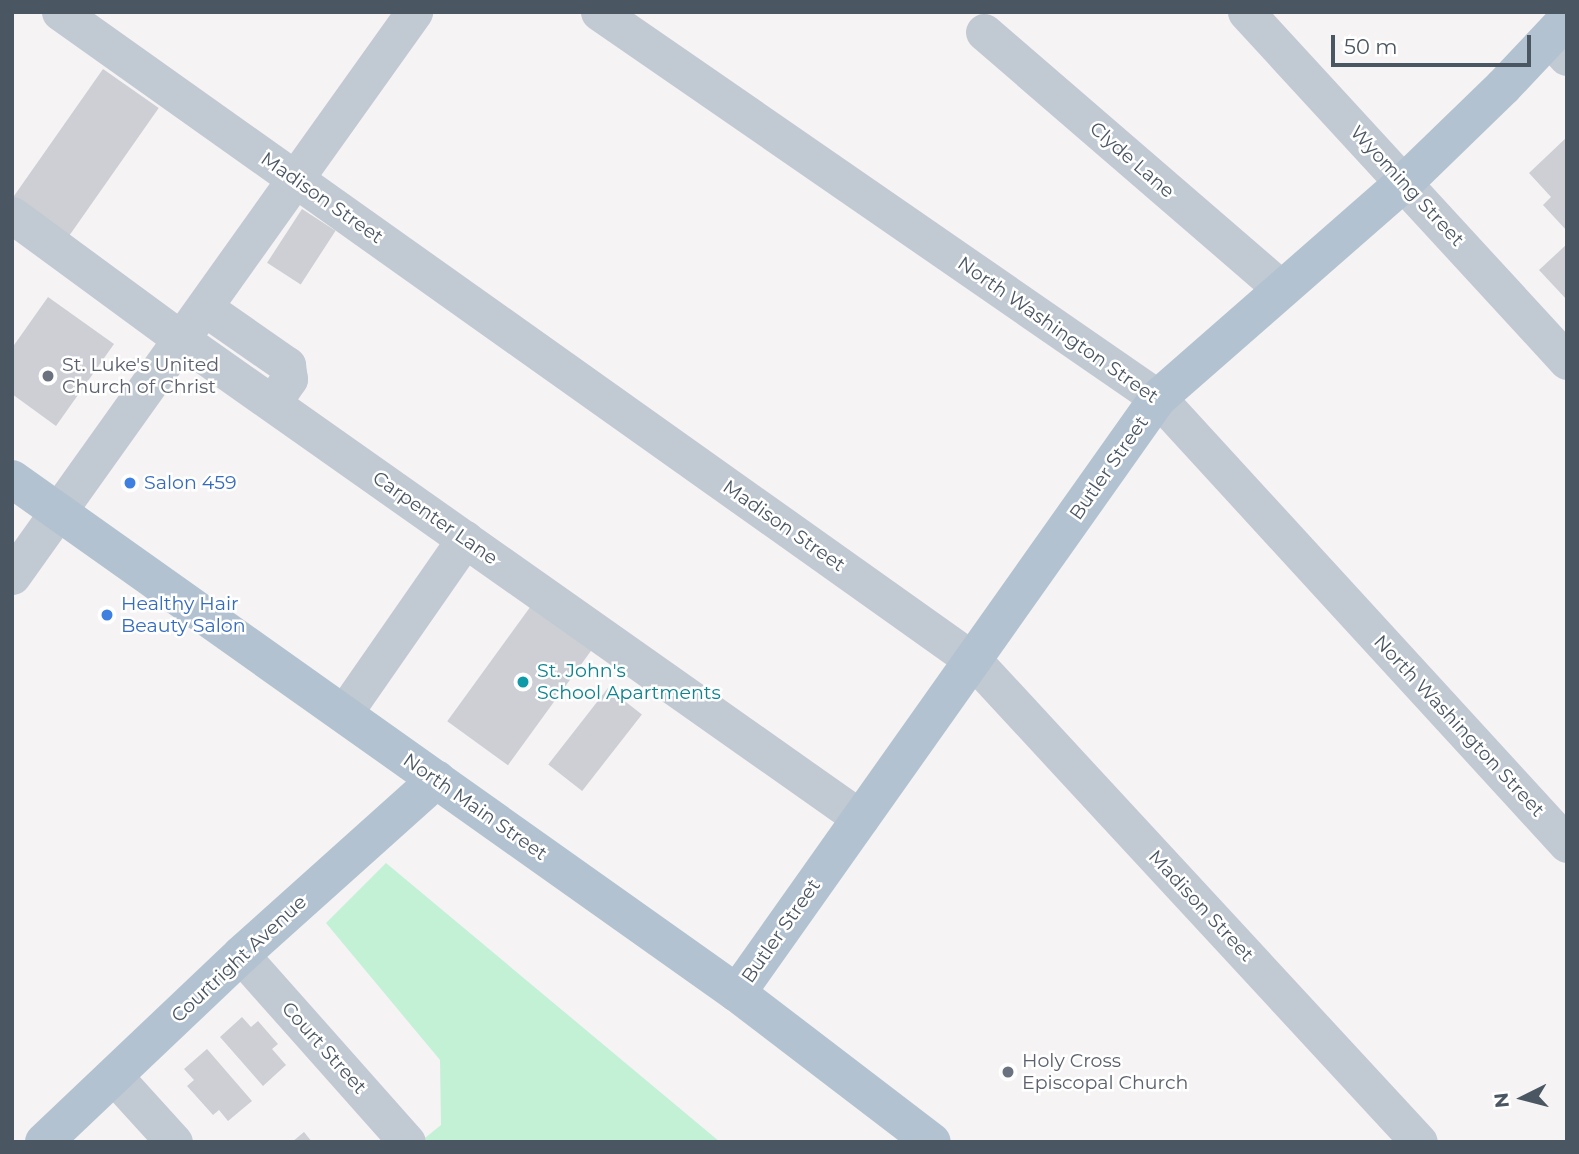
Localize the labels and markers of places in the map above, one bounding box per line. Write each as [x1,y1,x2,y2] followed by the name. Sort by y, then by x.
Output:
[62,354,219,398] place label: St. Luke's United Church of Christ
[40,368,56,384] marker: St. Luke's United Church of Christ
[144,472,237,494] place label: Salon 459
[122,475,138,491] marker: Salon 459
[121,593,246,637] place label: Healthy Hair Beauty Salon
[99,607,115,623] marker: Healthy Hair Beauty Salon
[537,660,721,704] place label: St. John's School Apartments
[515,674,531,690] marker: St. John's School Apartments
[1022,1050,1188,1094] place label: Holy Cross Episcopal Church
[1000,1064,1016,1080] marker: Holy Cross Episcopal Church

